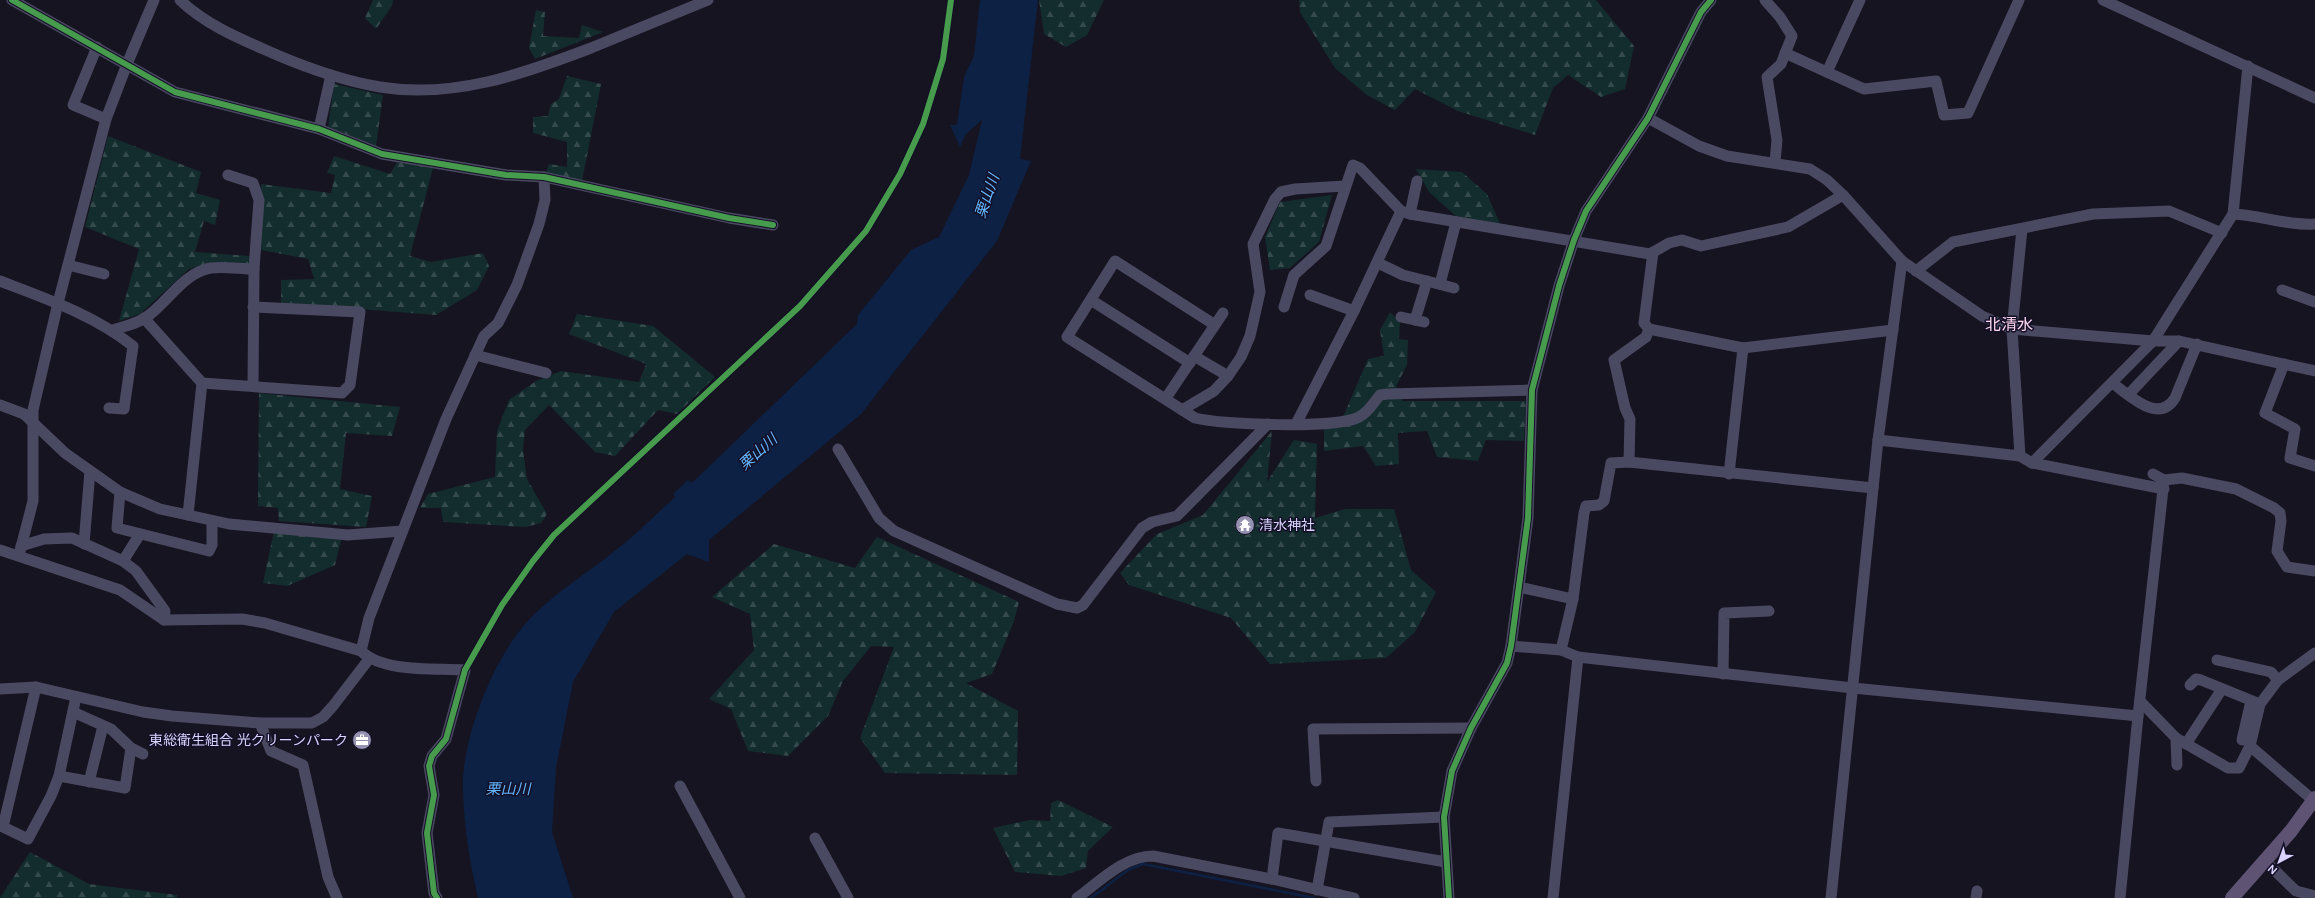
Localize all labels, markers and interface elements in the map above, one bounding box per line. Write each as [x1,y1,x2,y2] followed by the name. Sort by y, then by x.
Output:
[970,170,1004,221] water label: 栗山川
[1985,314,2033,335] district label: 北清水
[735,428,783,474] water label: 栗山川
[1234,514,1256,536] temple icon: 清水神社
[1259,516,1315,534] place label: 清水神社
[351,729,373,751] office icon: 東総衛生組合 光クリーンパーク
[149,731,348,749] place label: 東総衛生組合 光クリーンパーク
[485,779,532,799] water label: 栗山川
[2259,842,2299,882] north arrow
[2265,862,2280,877] text: N

